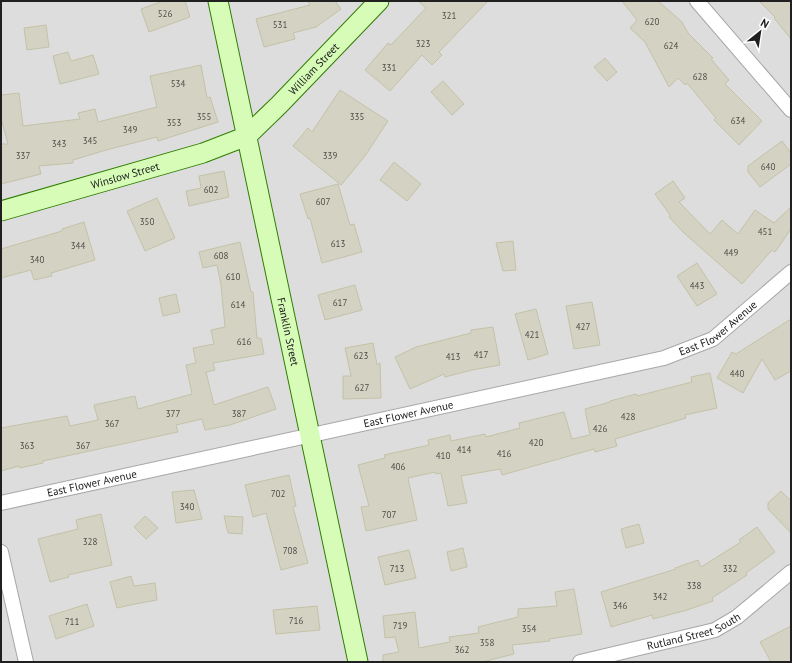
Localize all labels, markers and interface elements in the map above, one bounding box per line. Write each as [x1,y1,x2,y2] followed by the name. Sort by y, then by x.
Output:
[158,8,172,19] house number: 526
[442,10,456,21] house number: 321
[740,12,780,52] north arrow
[758,15,772,31] text: N
[645,16,659,27] house number: 620
[273,19,287,30] house number: 531
[416,38,430,49] house number: 323
[285,40,342,98] street label: William Street
[664,40,678,51] house number: 624
[382,62,396,73] house number: 331
[693,71,707,82] house number: 628
[171,78,185,89] house number: 534
[197,111,211,122] house number: 355
[350,111,364,122] house number: 335
[731,115,745,126] house number: 634
[167,117,181,128] house number: 353
[123,124,137,135] house number: 349
[83,135,97,146] house number: 345
[52,138,66,149] house number: 343
[16,150,30,161] house number: 337
[323,150,337,161] house number: 339
[89,159,161,192] street label: Winslow Street
[761,161,775,172] house number: 640
[204,184,218,195] house number: 602
[316,196,330,207] house number: 607
[140,216,154,227] house number: 350
[758,226,772,237] house number: 451
[331,238,345,249] house number: 613
[71,240,85,251] house number: 344
[724,247,738,258] house number: 449
[214,250,228,261] house number: 608
[30,254,44,265] house number: 340
[226,271,240,282] house number: 610
[690,280,704,291] house number: 443
[274,296,302,367] street label: Franklin Street
[333,297,347,308] house number: 617
[677,297,760,359] street label: East Flower Avenue
[231,299,245,310] house number: 614
[576,321,590,332] house number: 427
[525,329,539,340] house number: 421
[237,336,251,347] house number: 616
[474,349,488,360] house number: 417
[354,350,368,361] house number: 623
[446,351,460,362] house number: 413
[730,368,744,379] house number: 440
[355,382,369,393] house number: 627
[362,397,455,431] street label: East Flower Avenue
[166,408,180,419] house number: 377
[232,408,246,419] house number: 387
[621,411,635,422] house number: 428
[105,418,119,429] house number: 367
[593,423,607,434] house number: 426
[529,437,543,448] house number: 420
[20,440,34,451] house number: 363
[76,440,90,451] house number: 367
[457,444,471,455] house number: 414
[497,448,511,459] house number: 416
[436,450,450,461] house number: 410
[391,461,405,472] house number: 406
[46,466,139,500] street label: East Flower Avenue
[271,488,285,499] house number: 702
[180,501,194,512] house number: 340
[382,509,396,520] house number: 707
[83,536,97,547] house number: 328
[283,545,297,556] house number: 708
[390,563,404,574] house number: 713
[723,563,737,574] house number: 332
[687,580,701,591] house number: 338
[653,591,667,602] house number: 342
[613,600,627,611] house number: 346
[645,610,743,653] street label: Rutland Street South
[289,615,303,626] house number: 716
[65,616,79,627] house number: 711
[393,620,407,631] house number: 719
[522,623,536,634] house number: 354
[480,637,494,648] house number: 358
[455,644,469,655] house number: 362

